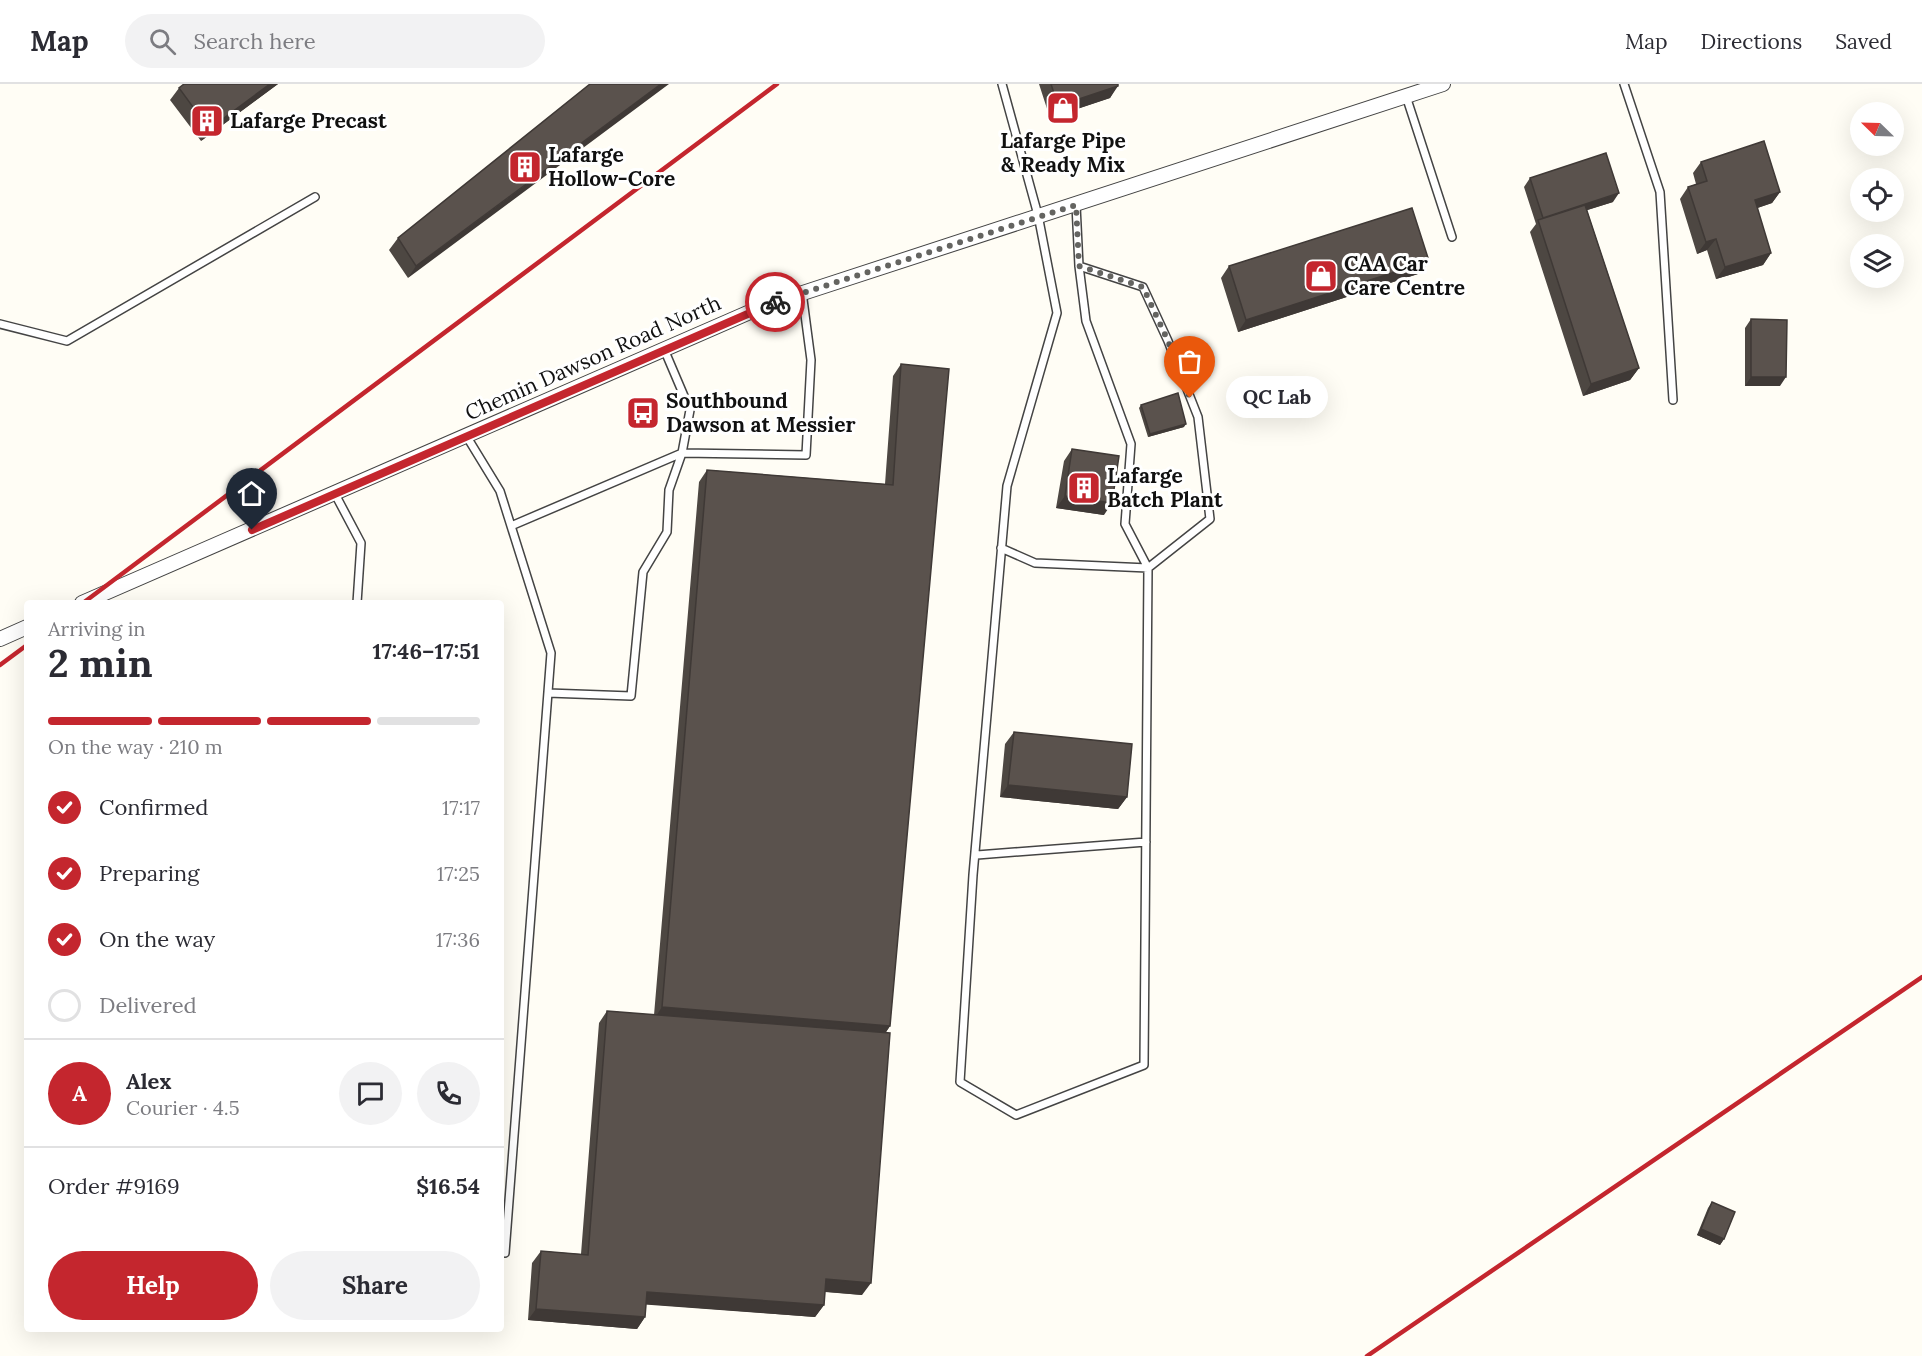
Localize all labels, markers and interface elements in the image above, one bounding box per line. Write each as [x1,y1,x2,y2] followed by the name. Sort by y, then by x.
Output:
[125,14,545,68] search box
[30,23,89,59] text: Map
[146,25,179,58] icon: search
[194,27,316,55] text: Search here
[1625,28,1668,55] text: Map
[1701,28,1802,55] text: Directions
[1835,28,1892,55] text: Saved
[1045,90,1081,126] shop icon: Lafarge Pipe & Ready Mix
[1850,102,1904,156] north arrow
[1850,102,1904,288] map controls
[189,103,225,139] building icon: Lafarge Precast
[230,107,387,134] place label: Lafarge Precast
[1000,127,1126,178] place label: Lafarge Pipe & Ready Mix
[548,141,675,192] place label: Lafarge Hollow-Core
[507,149,543,185] building icon: Lafarge Hollow-Core
[1850,168,1904,222] button: locate
[1850,234,1904,288] button: layers
[1344,250,1465,301] place label: CAA Car Care Centre
[1303,258,1339,294] shop icon: CAA Car Care Centre
[745,272,805,332] courier
[759,286,792,319] icon: bike
[461,289,725,426] street label: Chemin Dawson Road North
[1164,336,1215,398] pin
[1173,345,1206,378] icon: bag
[1226,377,1328,419] callout: QC Lab
[1243,384,1311,409] text: QC Lab
[666,387,856,438] place label: Southbound Dawson at Messier
[625,395,661,431] bus stop icon: Southbound Dawson at Messier
[1107,462,1223,513] place label: Lafarge Batch Plant
[226,468,277,530] pin
[1066,470,1102,506] building icon: Lafarge Batch Plant
[235,477,268,510] icon: home
[48,616,145,641] text: Arriving in
[373,637,480,665] text: 17:46–17:51
[48,638,153,688] text: 2 min
[48,734,223,759] text: On the way · 210 m
[48,791,81,824] icon: check
[99,793,208,821] text: Confirmed
[442,795,480,820] text: 17:17
[48,857,81,890] icon: check
[99,859,199,887] text: Preparing
[437,861,480,886] text: 17:25
[48,923,81,956] icon: check
[99,925,215,953] text: On the way
[436,927,480,952] text: 17:36
[99,991,197,1019] text: Delivered
[339,1062,402,1125] button: chat
[417,1062,480,1125] button: phone
[126,1067,171,1095] text: Alex
[72,1079,87,1107] text: A
[126,1095,240,1120] text: Courier · 4.5
[48,1172,180,1200] text: Order #9169
[416,1172,480,1200] text: $16.54
[48,1251,258,1320] button: Help
[270,1251,480,1320] button: Share

